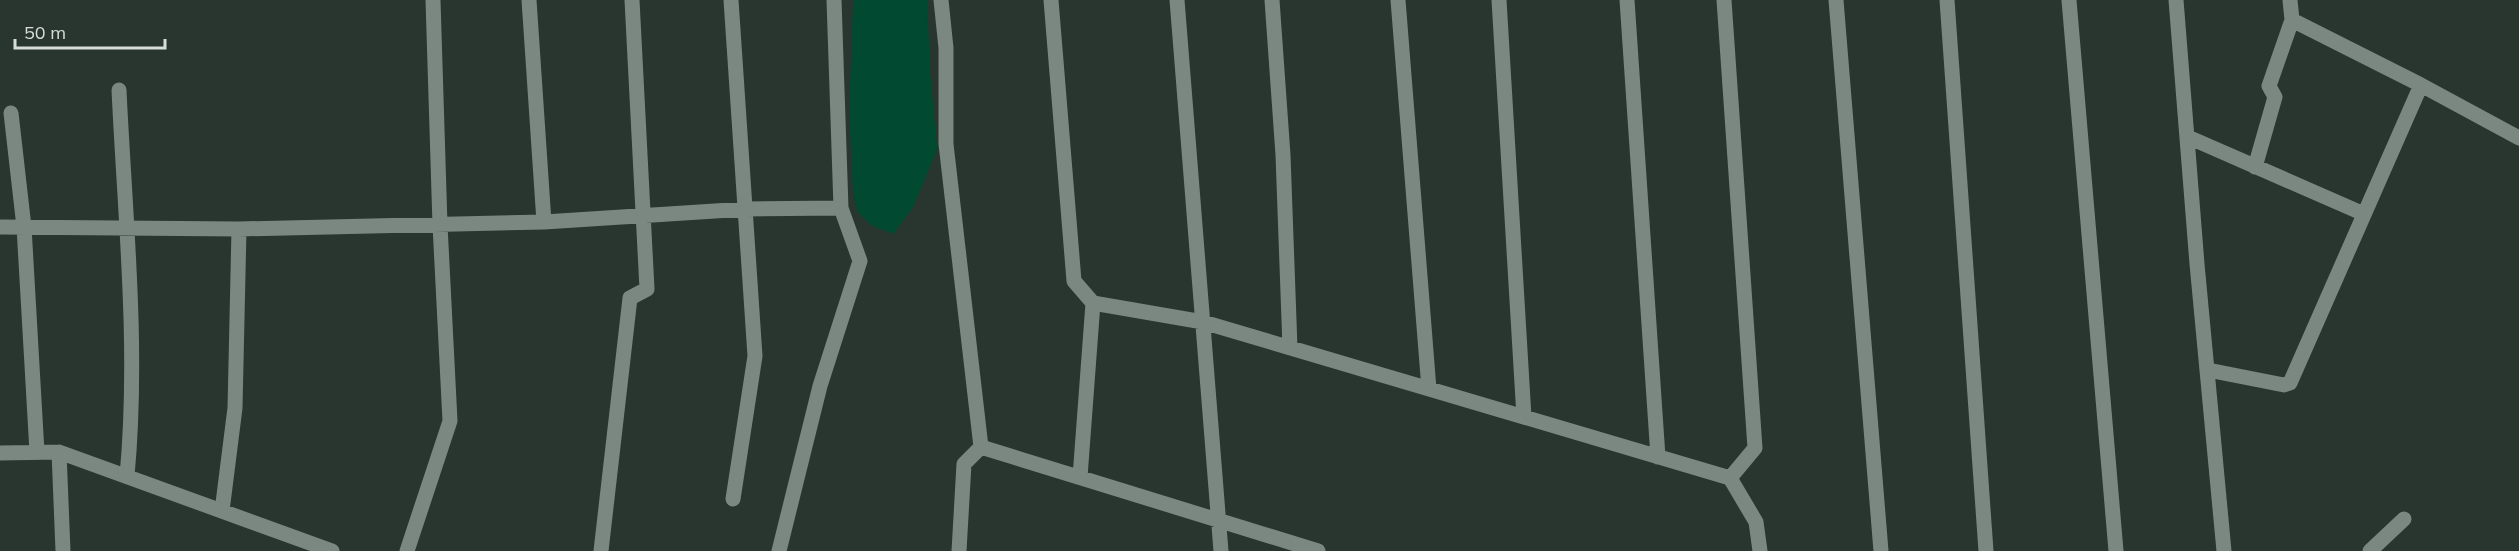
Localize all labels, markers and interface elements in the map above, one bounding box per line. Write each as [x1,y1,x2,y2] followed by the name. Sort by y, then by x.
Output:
[15,12,165,50] scale bar
[24,21,66,44] text: 50 m

